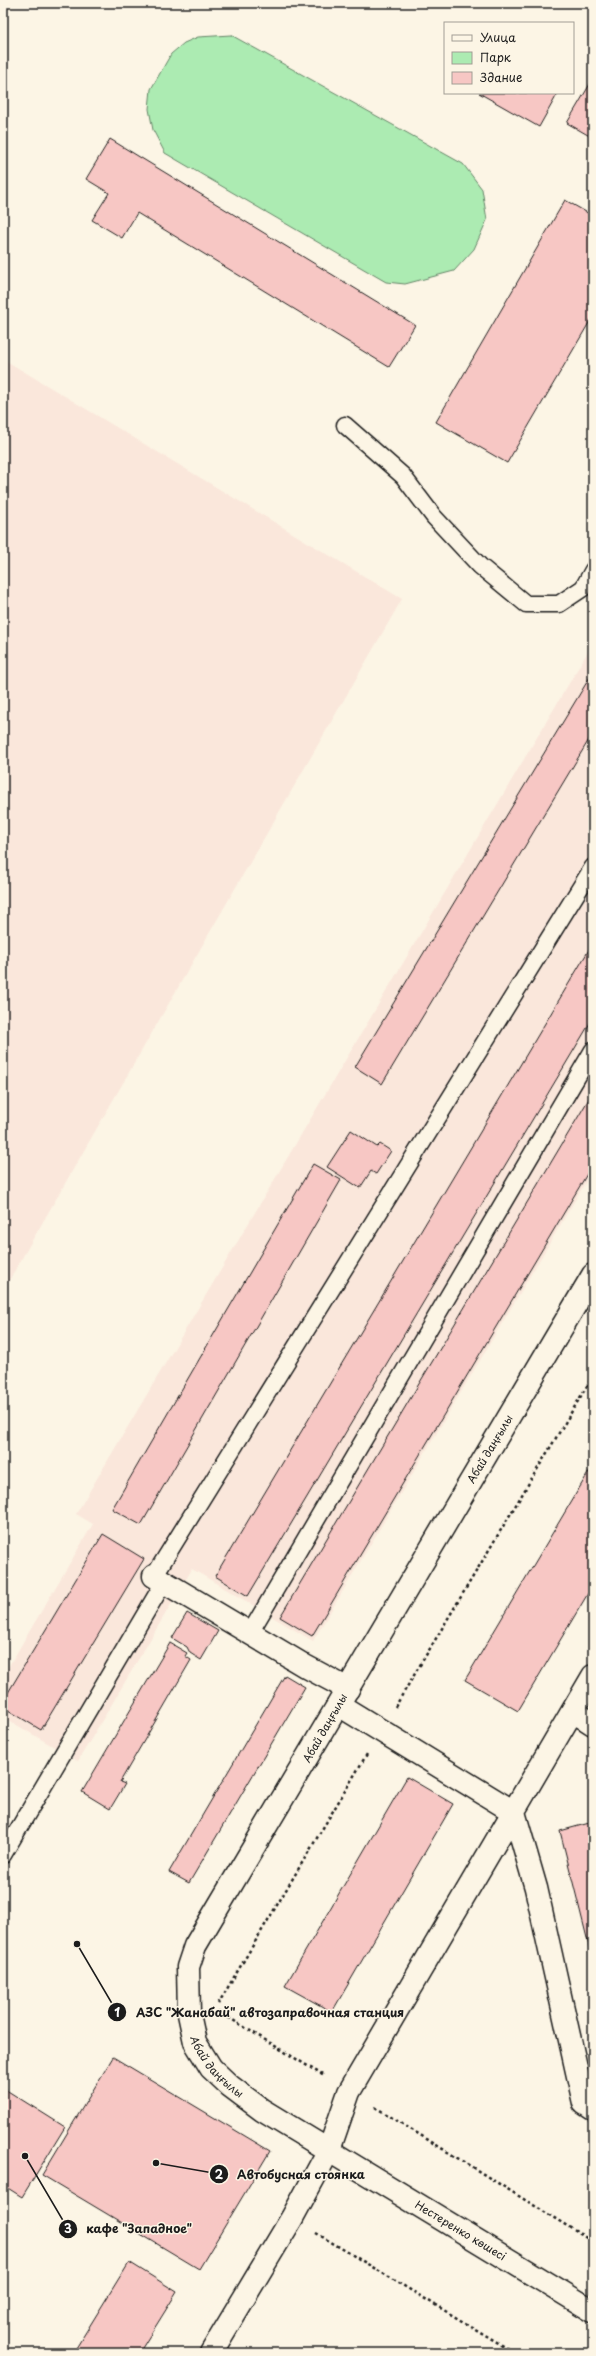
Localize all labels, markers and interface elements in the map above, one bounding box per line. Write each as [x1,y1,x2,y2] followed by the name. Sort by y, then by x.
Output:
[444,22,574,94] legend
[480,28,516,46] text: Улица
[480,48,512,66] text: Парк
[480,68,522,86] text: Здание
[462,1411,517,1486] street label: Абай даңғылы
[298,1690,351,1765] street label: Абай даңғылы
[107,2000,412,2024] callout: АЗС "Жанабай" автозаправочная станция
[114,2003,120,2021] text: 1
[135,2003,404,2021] text: АЗС "Жанабай" автозаправочная станция
[186,2035,247,2101] street label: Абай даңғылы
[209,2162,372,2186] callout: Автобусная стоянка
[215,2165,224,2183] text: 2
[237,2165,365,2183] text: Автобусная стоянка
[412,2196,510,2264] street label: Нестеренко көшесі
[58,2217,200,2241] callout: кафе "Западное"
[64,2219,72,2237] text: 3
[86,2219,192,2237] text: кафе "Западное"

